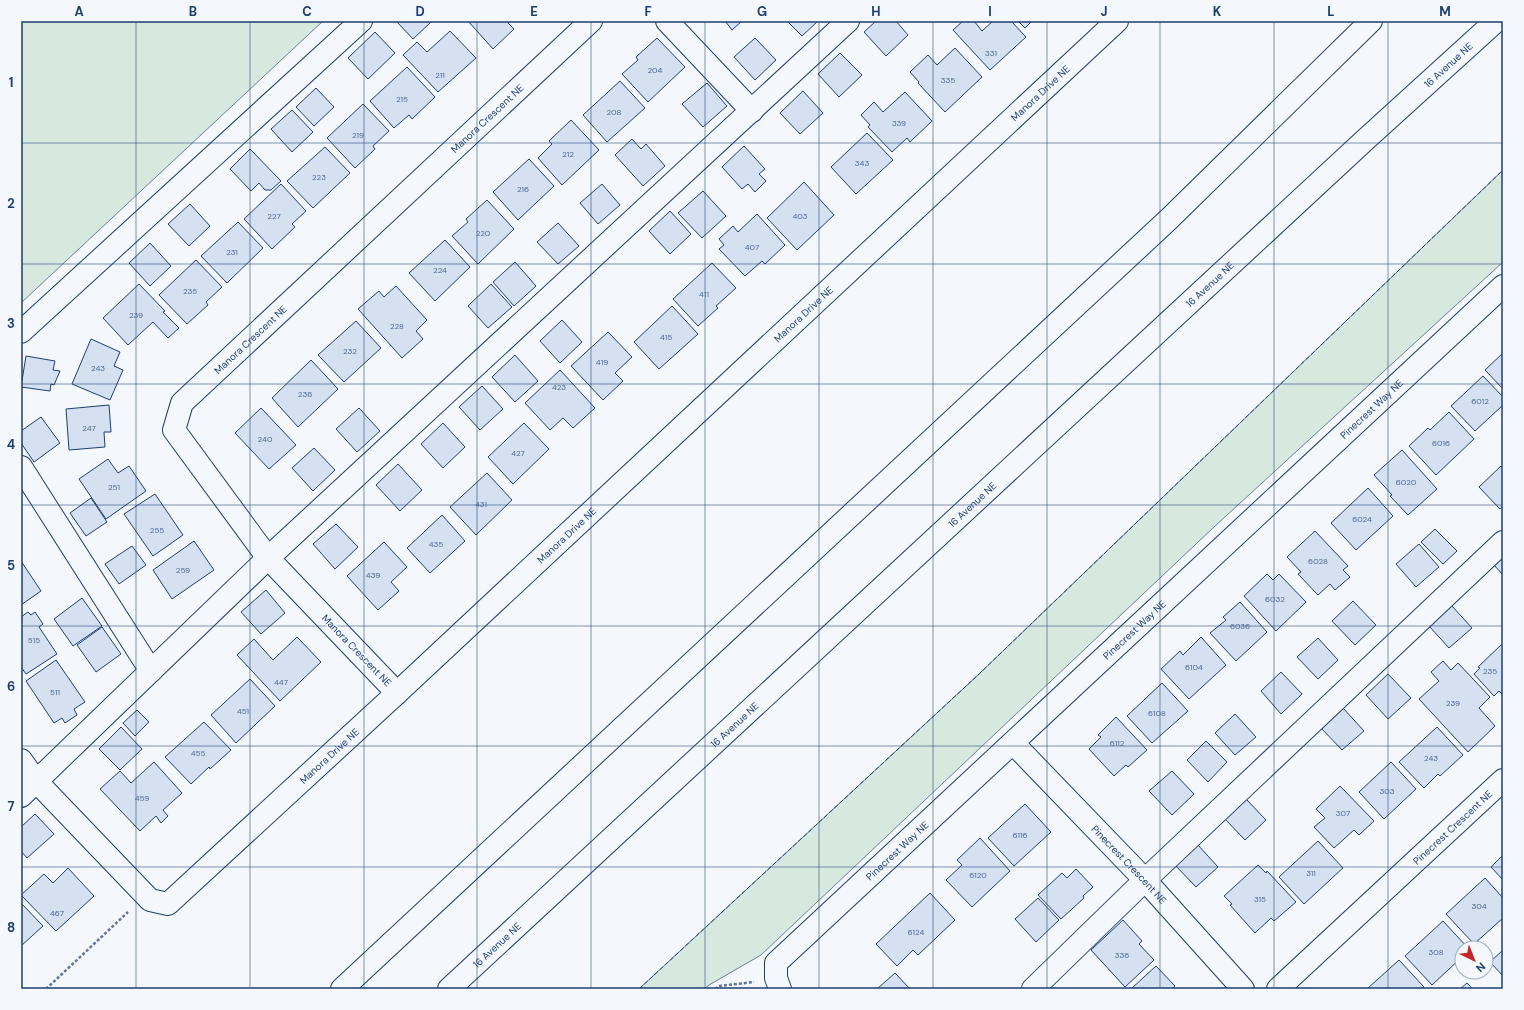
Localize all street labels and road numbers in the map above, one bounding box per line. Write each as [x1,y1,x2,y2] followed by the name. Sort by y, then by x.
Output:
[1421,39,1476,90] street label: 16 Avenue NE
[1008,62,1073,124] street label: Manora Drive NE
[448,81,527,156] street label: Manora Crescent NE
[1183,259,1237,310] street label: 16 Avenue NE
[771,283,836,345] street label: Manora Drive NE
[211,302,290,377] street label: Manora Crescent NE
[1337,376,1406,442] street label: Pinecrest Way NE
[945,479,999,530] street label: 16 Avenue NE
[534,504,599,566] street label: Manora Drive NE
[1100,597,1169,662] street label: Pinecrest Way NE
[319,612,395,689] street label: Manora Crescent NE
[708,699,762,751] street label: 16 Avenue NE
[297,725,362,787] street label: Manora Drive NE
[1410,787,1495,867] street label: Pinecrest Crescent NE
[863,818,932,883] street label: Pinecrest Way NE
[1089,822,1170,907] street label: Pinecrest Crescent NE
[470,919,524,971] street label: 16 Avenue NE

